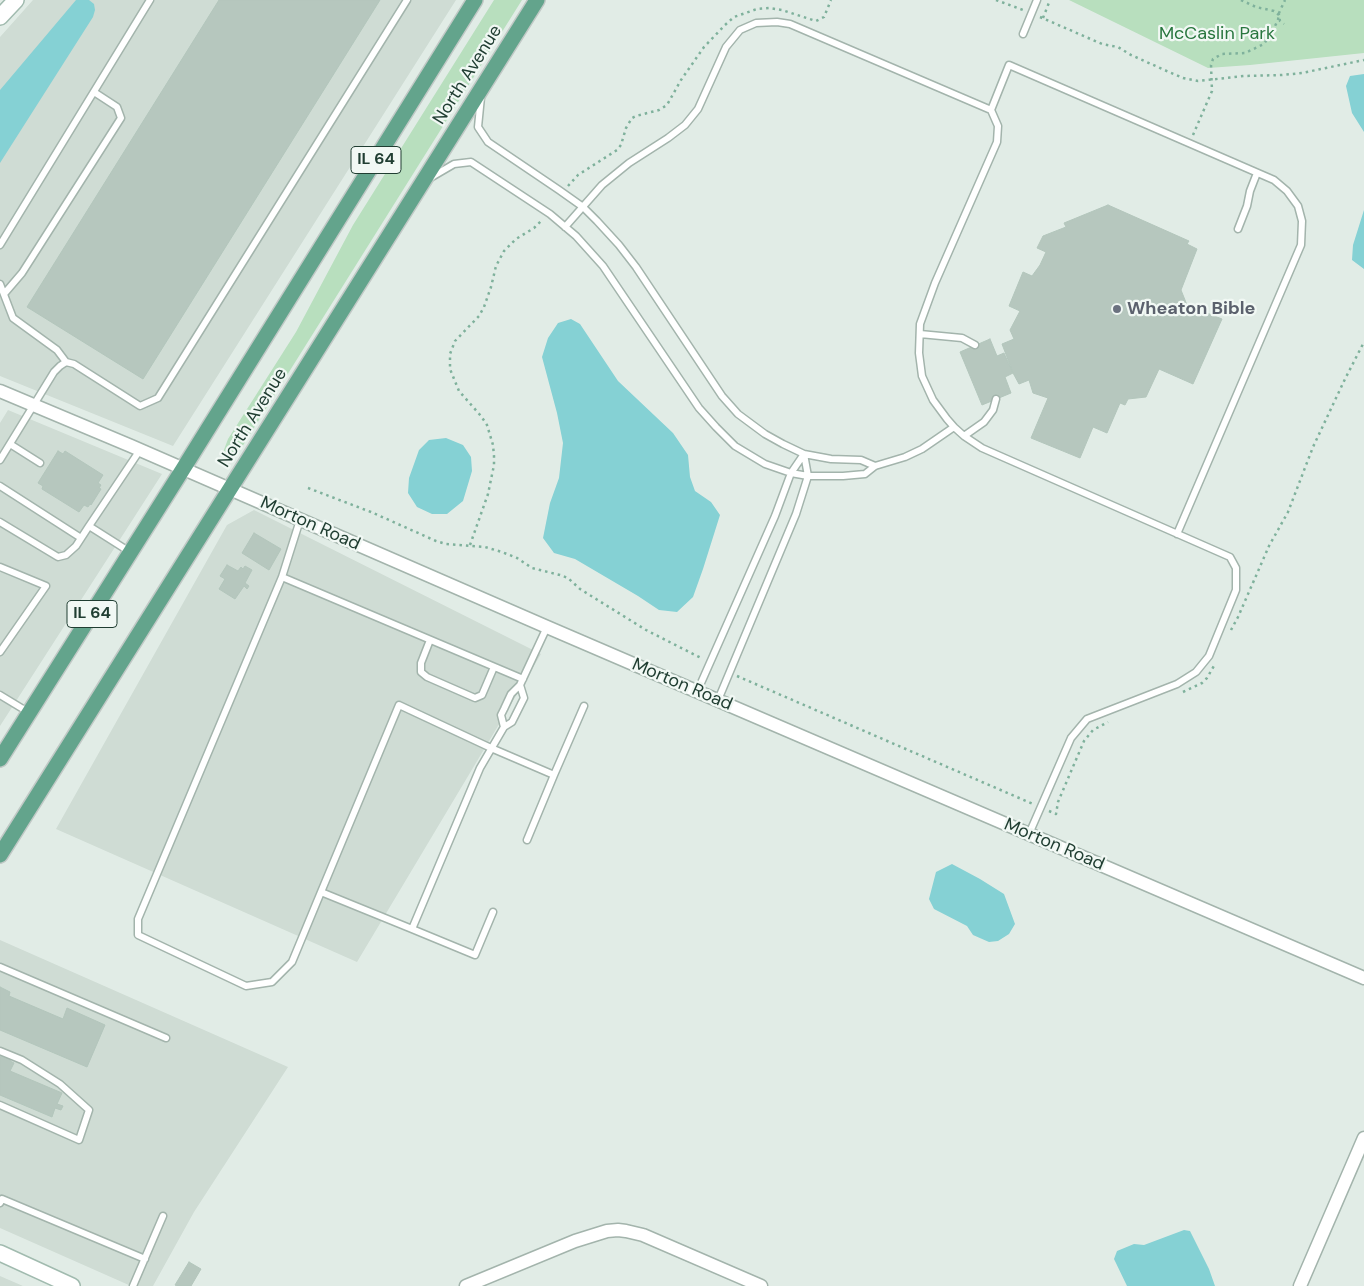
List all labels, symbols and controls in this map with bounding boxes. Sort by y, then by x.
street label: North Avenue [429,21,507,129]
park label: McCaslin Park [1159,23,1275,45]
road number: IL 64 [351,146,401,174]
place label: Wheaton Bible [1127,298,1255,320]
marker: Wheaton Bible [1111,303,1123,315]
street label: North Avenue [214,364,292,472]
street label: Morton Road [257,492,363,556]
road number: IL 64 [67,600,117,628]
street label: Morton Road [629,654,735,716]
street label: Morton Road [1001,814,1107,876]

